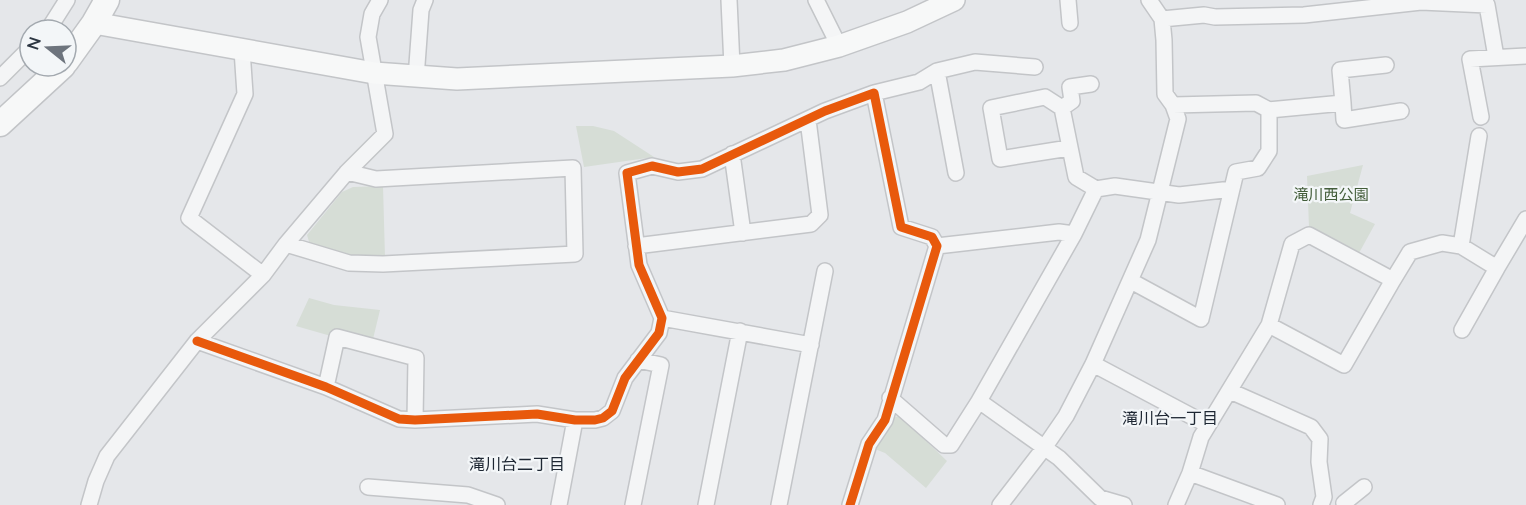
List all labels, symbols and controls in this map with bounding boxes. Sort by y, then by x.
north arrow [18,18,78,78]
text: N [22,34,44,52]
park label: 滝川西公園 [1293,185,1369,203]
district label: 滝川台一丁目 [1122,408,1218,427]
district label: 滝川台二丁目 [469,454,565,473]

